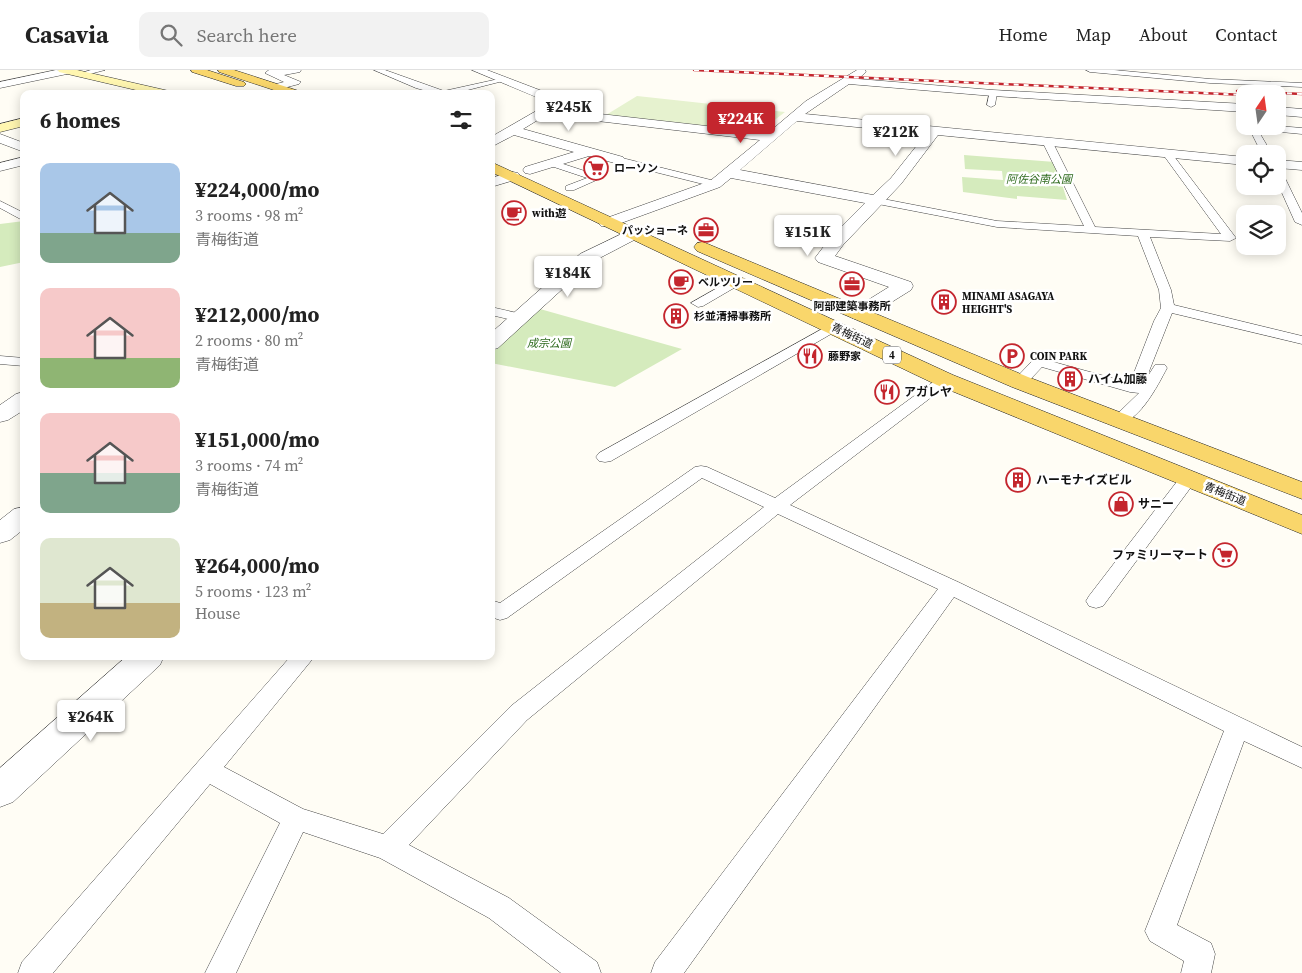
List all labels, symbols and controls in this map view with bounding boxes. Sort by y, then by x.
search box [139,12,489,57]
text: Casavia [25,18,109,51]
icon: search [157,21,185,49]
text: Search here [197,22,297,48]
text: Home [999,22,1048,47]
text: Map [1076,22,1111,47]
text: About [1139,22,1187,47]
text: Contact [1215,22,1277,47]
north arrow [1236,85,1286,135]
map controls [1236,85,1286,255]
pin: ¥245K [534,90,604,132]
text: ¥245K [546,95,592,117]
pin: ¥224K [706,102,776,144]
text: 6 homes [40,106,120,135]
icon: filters [447,106,475,134]
text: ¥224K [718,107,764,129]
pin: ¥212K [861,114,931,157]
text: ¥212K [873,120,919,142]
button: locate [1236,145,1286,195]
supermarket icon: ローソン [583,155,609,181]
place label: ローソン [614,161,658,176]
park label: 阿佐谷南公園 [1006,172,1074,187]
text: ¥224,000/mo [195,175,319,204]
icon: home [80,183,140,243]
cafe icon: with遊 [501,200,527,226]
text: 3 rooms · 98 m² [195,204,303,226]
button: layers [1236,205,1286,255]
place label: with遊 [531,206,567,221]
pin: ¥151K [773,214,843,257]
office icon: パッショーネ [693,217,719,243]
text: ¥151K [785,220,831,242]
place label: パッショーネ [622,223,688,238]
text: 青梅街道 [195,228,259,250]
pin: ¥184K [533,256,603,298]
text: ¥184K [545,261,591,283]
cafe icon: ベルツリー [668,269,694,295]
office icon: 阿部建築事務所 [839,271,865,297]
place label: ベルツリー [698,275,753,290]
building icon: MINAMI ASAGAYA HEIGHT'S [931,289,957,315]
place label: MINAMI ASAGAYA HEIGHT'S [962,289,1055,317]
place label: 阿部建築事務所 [814,299,891,314]
text: ¥212,000/mo [195,300,319,329]
building icon: 杉並清掃事務所 [663,303,689,329]
icon: home [80,308,140,368]
place label: 杉並清掃事務所 [694,309,771,324]
street label: 青梅街道 [829,320,875,352]
text: 2 rooms · 80 m² [195,329,303,351]
park label: 成宗公園 [527,336,573,351]
restaurant icon: 藤野家 [797,343,823,369]
parking icon: COIN PARK [999,343,1025,369]
road number: 4 [883,346,901,364]
place label: 藤野家 [828,349,861,364]
place label: COIN PARK [1030,349,1088,364]
text: 青梅街道 [195,353,259,375]
building icon: ハイム加藤 [1057,366,1083,392]
place label: ハイム加藤 [1088,371,1148,387]
restaurant icon: アガレヤ [874,379,900,405]
place label: アガレヤ [904,384,952,400]
text: ¥151,000/mo [195,425,319,454]
icon: home [80,433,140,493]
text: 3 rooms · 74 m² [195,454,303,476]
building icon: ハーモナイズビル [1005,467,1031,493]
place label: ハーモナイズビル [1036,472,1132,488]
text: 青梅街道 [195,478,259,500]
street label: 青梅街道 [1202,479,1248,509]
shop icon: サニー [1108,491,1134,517]
place label: サニー [1138,496,1174,512]
supermarket icon: ファミリーマート [1212,542,1238,568]
place label: ファミリーマート [1112,547,1208,563]
text: ¥264,000/mo [195,551,319,580]
icon: home [80,558,140,618]
text: 5 rooms · 123 m² [195,580,311,602]
text: House [195,602,240,624]
pin: ¥264K [56,700,126,742]
text: ¥264K [68,705,114,727]

